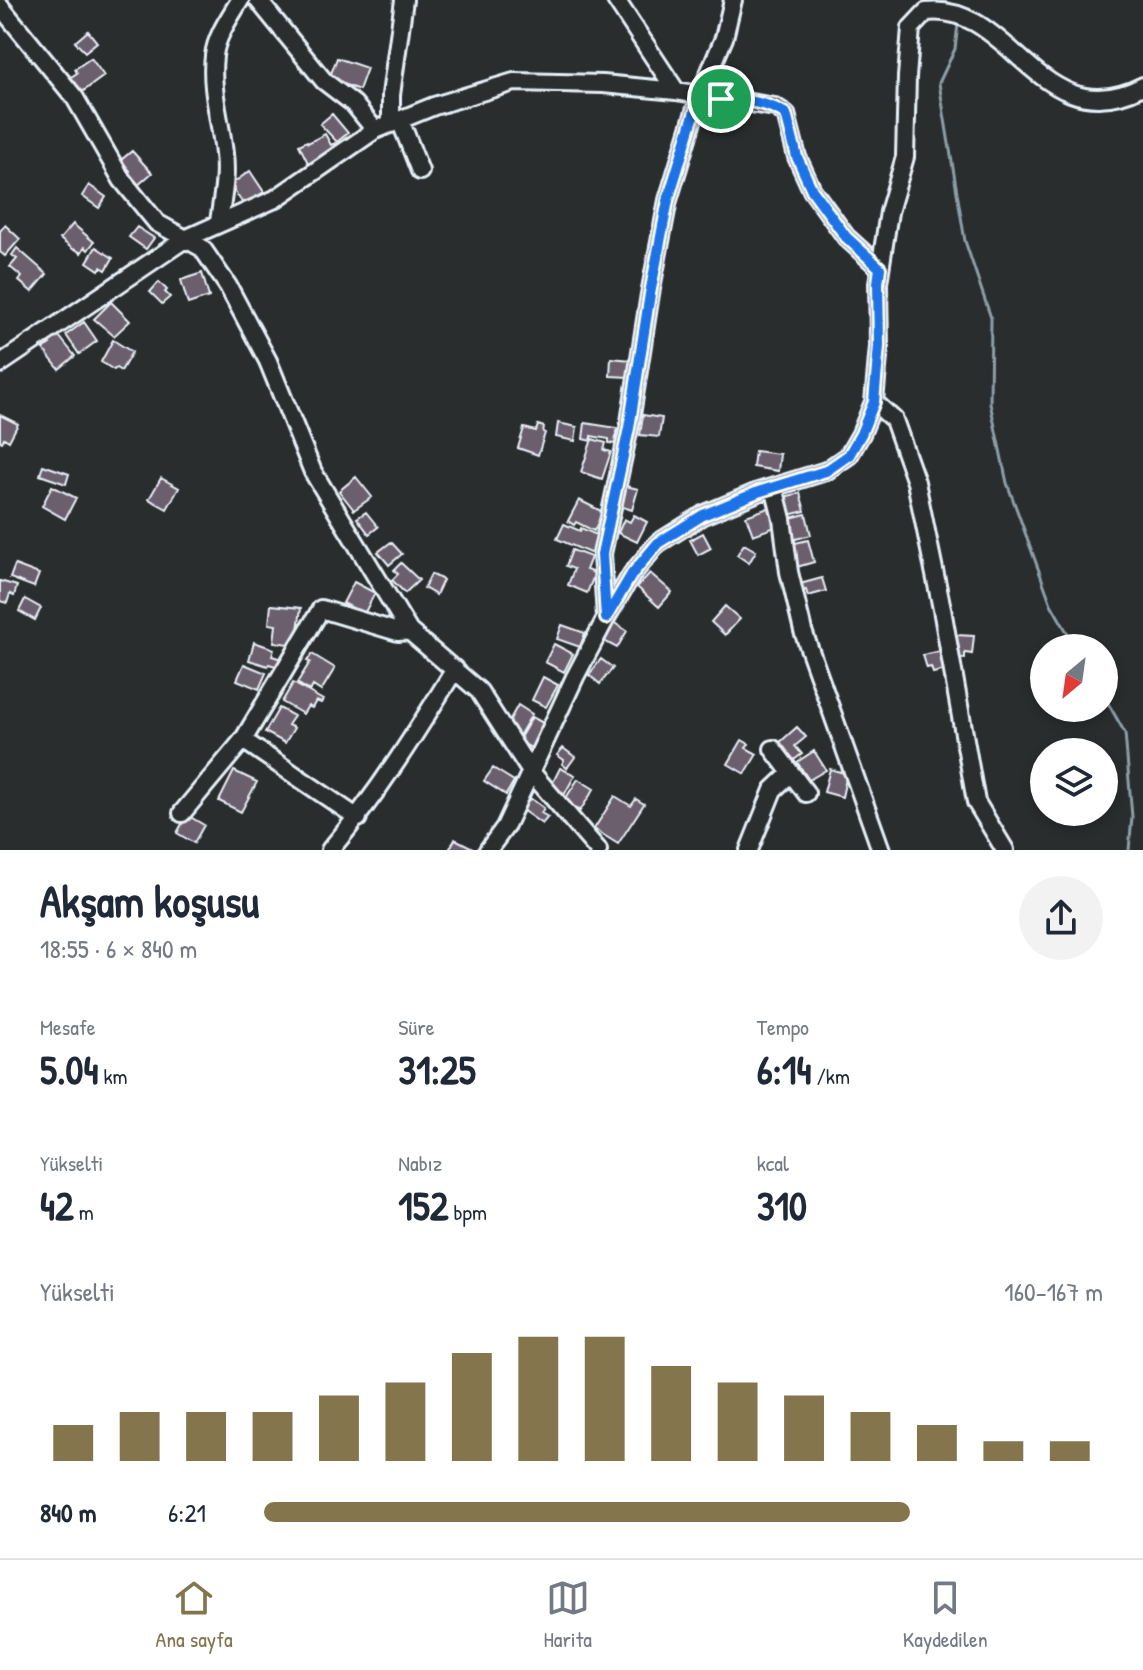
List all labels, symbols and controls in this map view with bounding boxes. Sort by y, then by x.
pin [687,65,755,133]
icon: arrive [699,77,743,121]
north arrow [1030,634,1118,722]
map controls [1030,634,1118,826]
button: layers [1030,738,1118,826]
text: Akşam koşusu [40,871,259,931]
button: share [1019,876,1103,960]
text: 18:55 · 6 × 840 m [40,931,197,966]
text: Mesafe [40,1012,96,1042]
text: Süre [398,1012,434,1042]
text: Tempo [757,1012,809,1042]
text: 5.04 [40,1042,98,1096]
text: 31:25 [398,1042,476,1096]
text: 6:14 [757,1042,811,1096]
text: km [98,1061,128,1091]
text: /km [811,1061,850,1091]
text: Yükselti [40,1148,103,1178]
text: Nabız [398,1148,442,1178]
text: kcal [757,1148,789,1178]
text: 42 [40,1178,74,1232]
text: 152 [398,1178,449,1232]
text: 310 [757,1178,807,1232]
text: m [74,1197,94,1227]
text: bpm [449,1197,487,1227]
text: Yükselti [40,1274,115,1309]
text: 160–167 m [1004,1274,1103,1309]
text: 840 m [40,1495,96,1530]
text: 6:21 [168,1495,206,1530]
tab: Ana sayfa [155,1576,233,1654]
tab: Harita [543,1576,592,1654]
tab: Kaydedilen [903,1576,988,1654]

